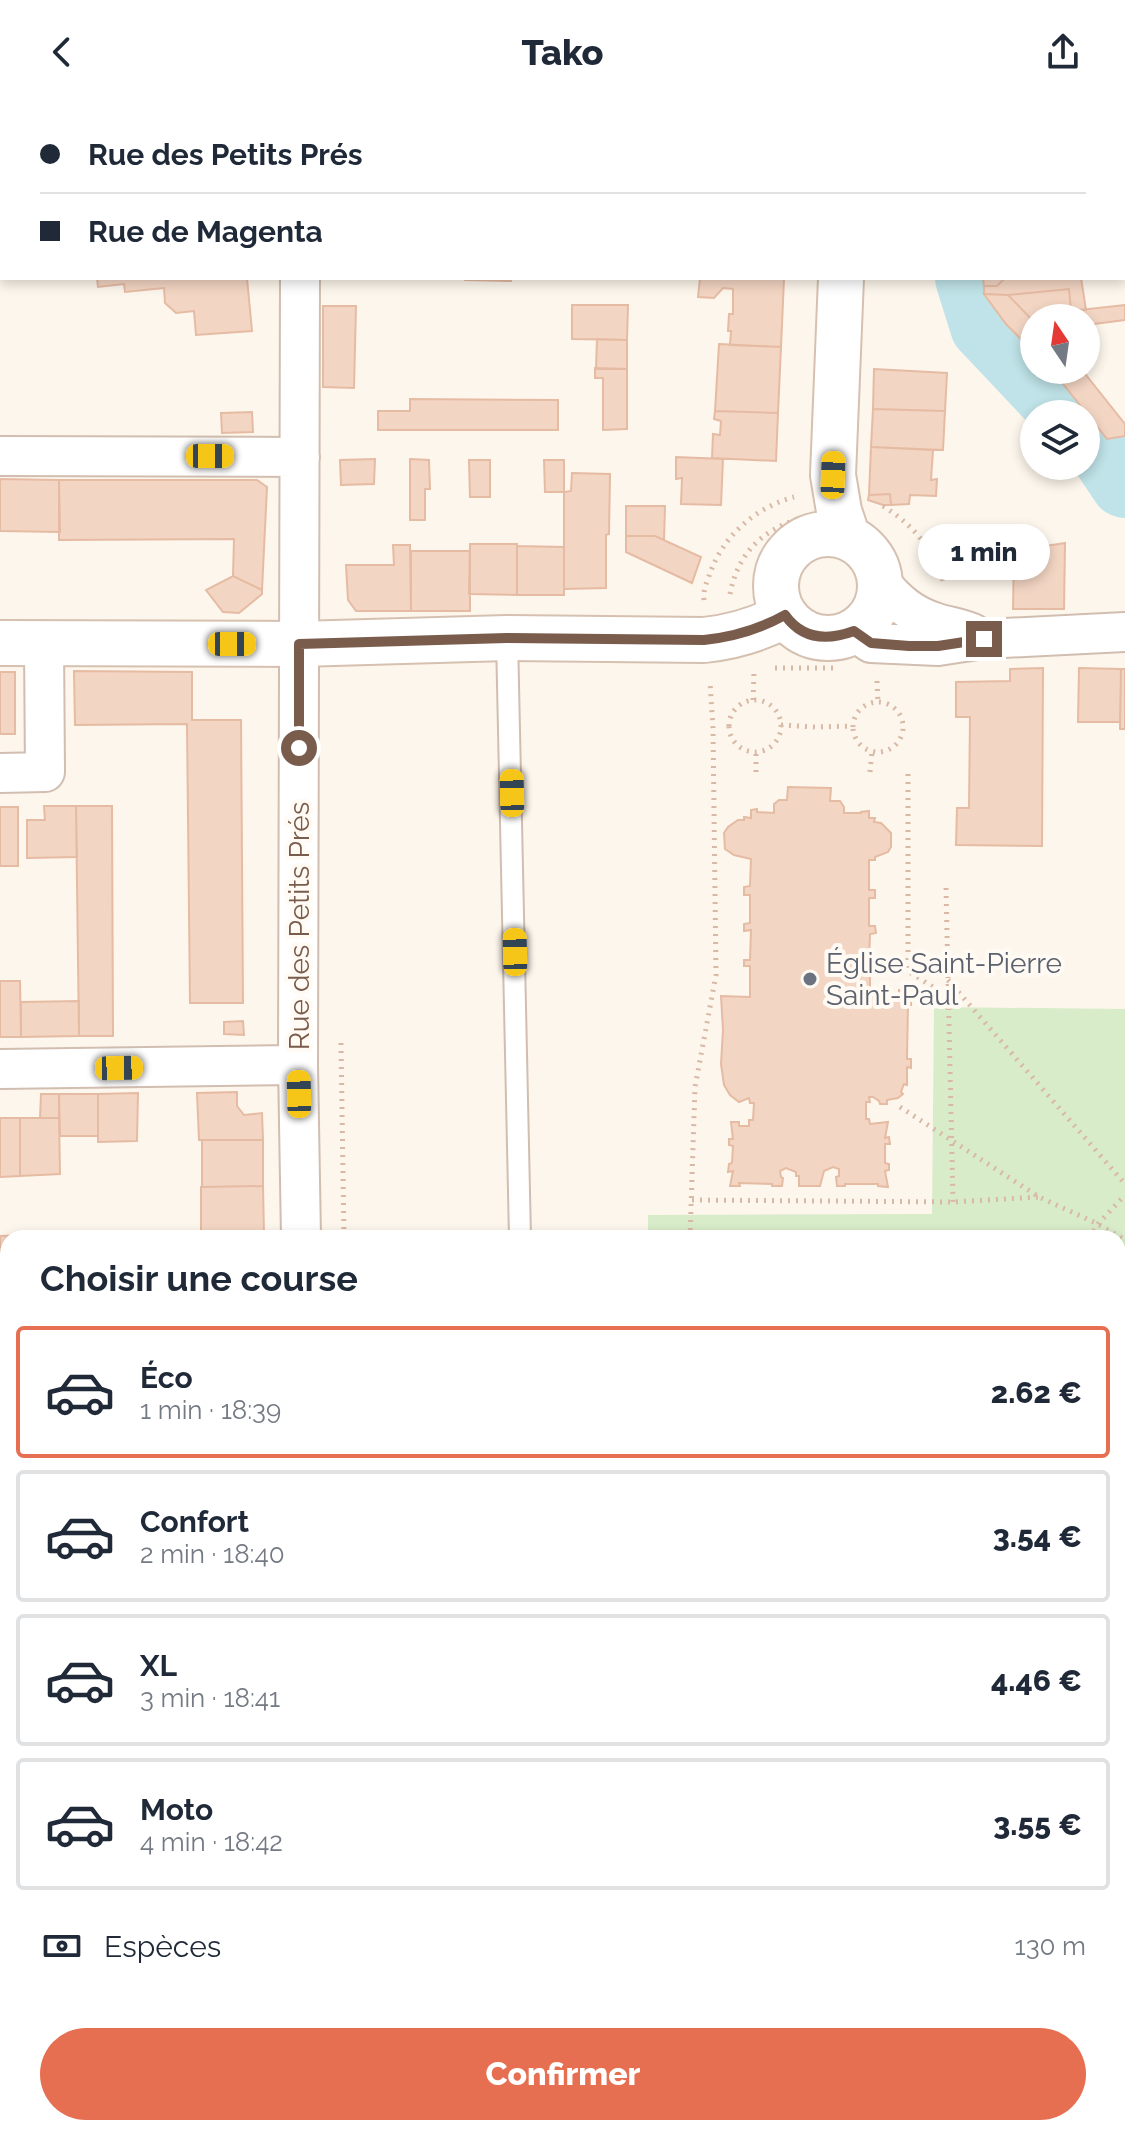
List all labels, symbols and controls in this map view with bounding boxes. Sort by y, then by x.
icon: back [40,30,84,74]
icon: share [1041,30,1085,74]
text: Tako [521,31,604,73]
text: Rue des Petits Prés [88,137,363,172]
text: Rue de Magenta [88,214,323,249]
north arrow [1020,304,1100,384]
map controls [1020,304,1100,480]
button: layers [1020,400,1100,480]
car [186,444,234,468]
car [820,451,846,499]
callout: 1 min [918,523,1050,579]
text: 1 min [951,537,1017,567]
route end [966,621,1002,657]
car [208,632,256,656]
route start [281,730,317,766]
car [500,769,524,817]
street label: Rue des Petits Prés [283,802,316,1050]
car [503,928,527,976]
place label: Église Saint-Pierre Saint-Paul [826,947,1062,1012]
marker: Église Saint-Pierre Saint-Paul [801,970,819,988]
car [95,1056,143,1080]
car [287,1070,311,1118]
text: Choisir une course [40,1257,358,1299]
icon: car [44,1356,116,1428]
text: Éco [140,1360,193,1395]
text: 2.62 € [991,1375,1082,1410]
text: 1 min · 18:39 [140,1395,281,1425]
icon: car [44,1500,116,1572]
text: Confort [140,1504,249,1539]
text: 3.54 € [993,1519,1082,1554]
text: 2 min · 18:40 [140,1539,285,1569]
icon: car [44,1644,116,1716]
text: XL [140,1648,177,1683]
text: 4.46 € [991,1663,1082,1698]
text: 3 min · 18:41 [140,1683,280,1713]
icon: car [44,1788,116,1860]
text: Moto [140,1792,213,1827]
text: 3.55 € [993,1807,1082,1842]
text: 4 min · 18:42 [140,1827,283,1857]
icon: cash [40,1924,84,1968]
text: Espèces [104,1929,221,1964]
text: 130 m [1015,1931,1086,1961]
button: Confirmer [40,2028,1086,2120]

